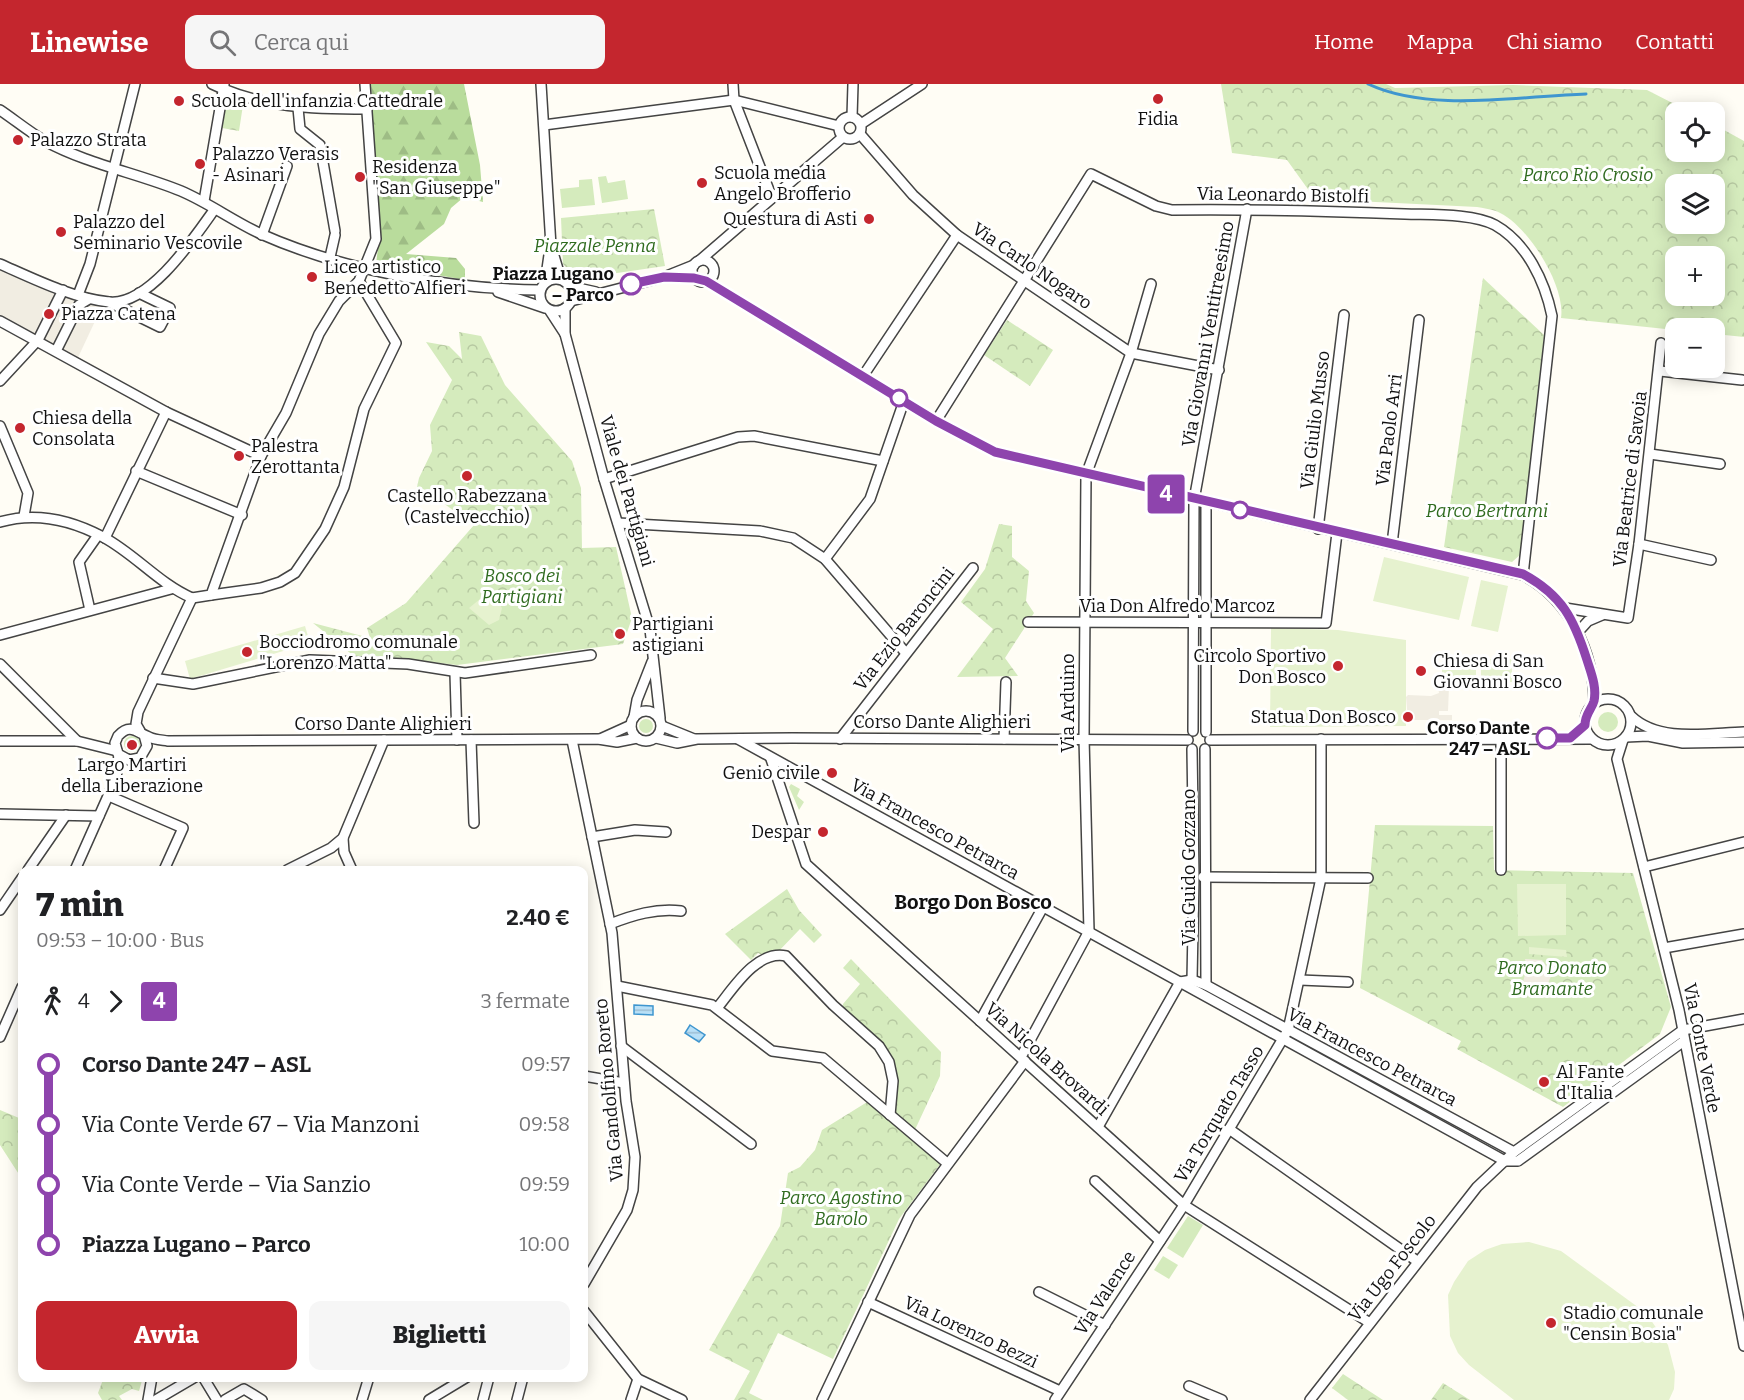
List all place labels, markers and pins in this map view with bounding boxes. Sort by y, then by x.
place label: Scuola dell'infanzia Cattedrale [191,90,443,112]
marker: Fidia [1151,92,1165,106]
marker: Scuola dell'infanzia Cattedrale [172,94,186,108]
place label: Fidia [1138,108,1179,130]
place label: Palazzo Strata [30,129,147,151]
marker: Palazzo Strata [11,133,25,147]
place label: Palazzo Verasis - Asinari [212,143,339,186]
place label: Residenza "San Giuseppe" [372,156,501,199]
marker: Palazzo Verasis - Asinari [193,157,207,171]
place label: Scuola media Angelo Brofferio [714,162,851,205]
marker: Residenza "San Giuseppe" [353,170,367,184]
marker: Scuola media Angelo Brofferio [695,176,709,190]
place label: Questura di Asti [723,208,857,230]
place label: Palazzo del Seminario Vescovile [73,211,243,254]
marker: Questura di Asti [862,212,876,226]
marker: Palazzo del Seminario Vescovile [54,225,68,239]
place label: Liceo artistico Benedetto Alfieri [324,256,466,299]
place label: Piazza Lugano – Parco [493,263,614,306]
marker: Liceo artistico Benedetto Alfieri [305,270,319,284]
marker: Piazza Lugano – Parco [620,273,642,295]
place label: Piazza Catena [61,303,176,325]
marker: Piazza Catena [42,307,56,321]
unlabelled marker [890,389,908,407]
place label: Chiesa della Consolata [32,407,132,450]
marker: Chiesa della Consolata [13,421,27,435]
place label: Palestra Zerottanta [251,435,340,478]
marker: Palestra Zerottanta [232,449,246,463]
marker: Castello Rabezzana (Castelvecchio) [460,469,474,483]
place label: Castello Rabezzana (Castelvecchio) [387,485,547,528]
unlabelled marker [1231,501,1249,519]
place label: Partigiani astigiani [632,613,714,656]
marker: Partigiani astigiani [613,627,627,641]
place label: Bocciodromo comunale "Lorenzo Matta" [259,631,458,674]
marker: Bocciodromo comunale "Lorenzo Matta" [240,645,254,659]
place label: Circolo Sportivo Don Bosco [1193,645,1326,688]
place label: Chiesa di San Giovanni Bosco [1433,650,1562,693]
marker: Circolo Sportivo Don Bosco [1331,659,1345,673]
marker: Chiesa di San Giovanni Bosco [1414,664,1428,678]
place label: Statua Don Bosco [1250,706,1396,728]
marker: Statua Don Bosco [1401,710,1415,724]
place label: Corso Dante 247 – ASL [1427,717,1530,760]
marker: Corso Dante 247 – ASL [1536,727,1558,749]
marker: Largo Martiri della Liberazione [125,738,139,752]
place label: Largo Martiri della Liberazione [61,754,203,797]
place label: Genio civile [722,762,820,784]
marker: Genio civile [825,766,839,780]
place label: Despar [751,821,811,843]
marker: Despar [816,825,830,839]
place label: Al Fante d'Italia [1556,1061,1624,1104]
marker: Al Fante d'Italia [1537,1075,1551,1089]
place label: Stadio comunale "Censin Bosia" [1563,1302,1704,1345]
marker: Stadio comunale "Censin Bosia" [1544,1316,1558,1330]

